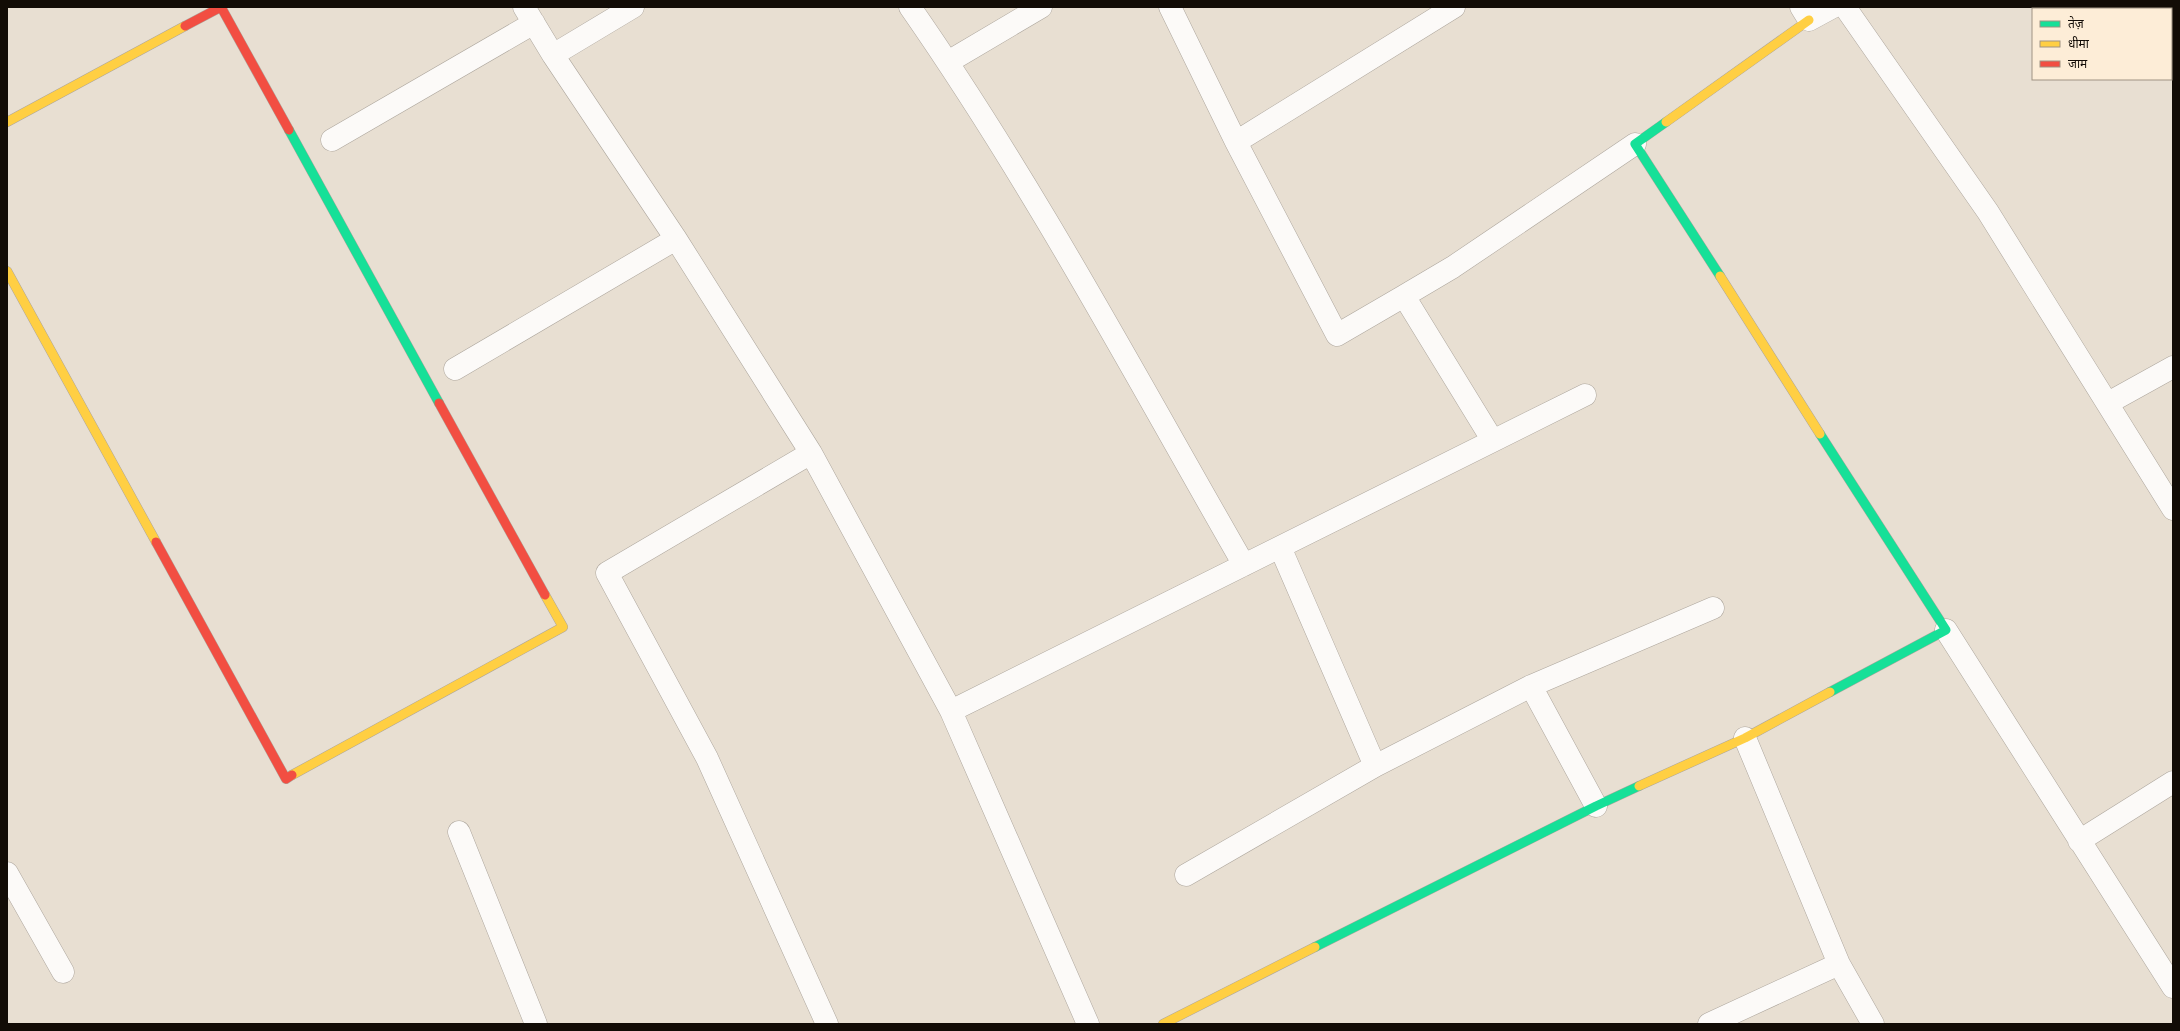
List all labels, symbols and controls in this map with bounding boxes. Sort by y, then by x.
legend [2032,8,2172,80]
text: तेज़ [2068,16,2085,32]
text: धीमा [2068,36,2090,52]
text: जाम [2068,57,2088,72]

